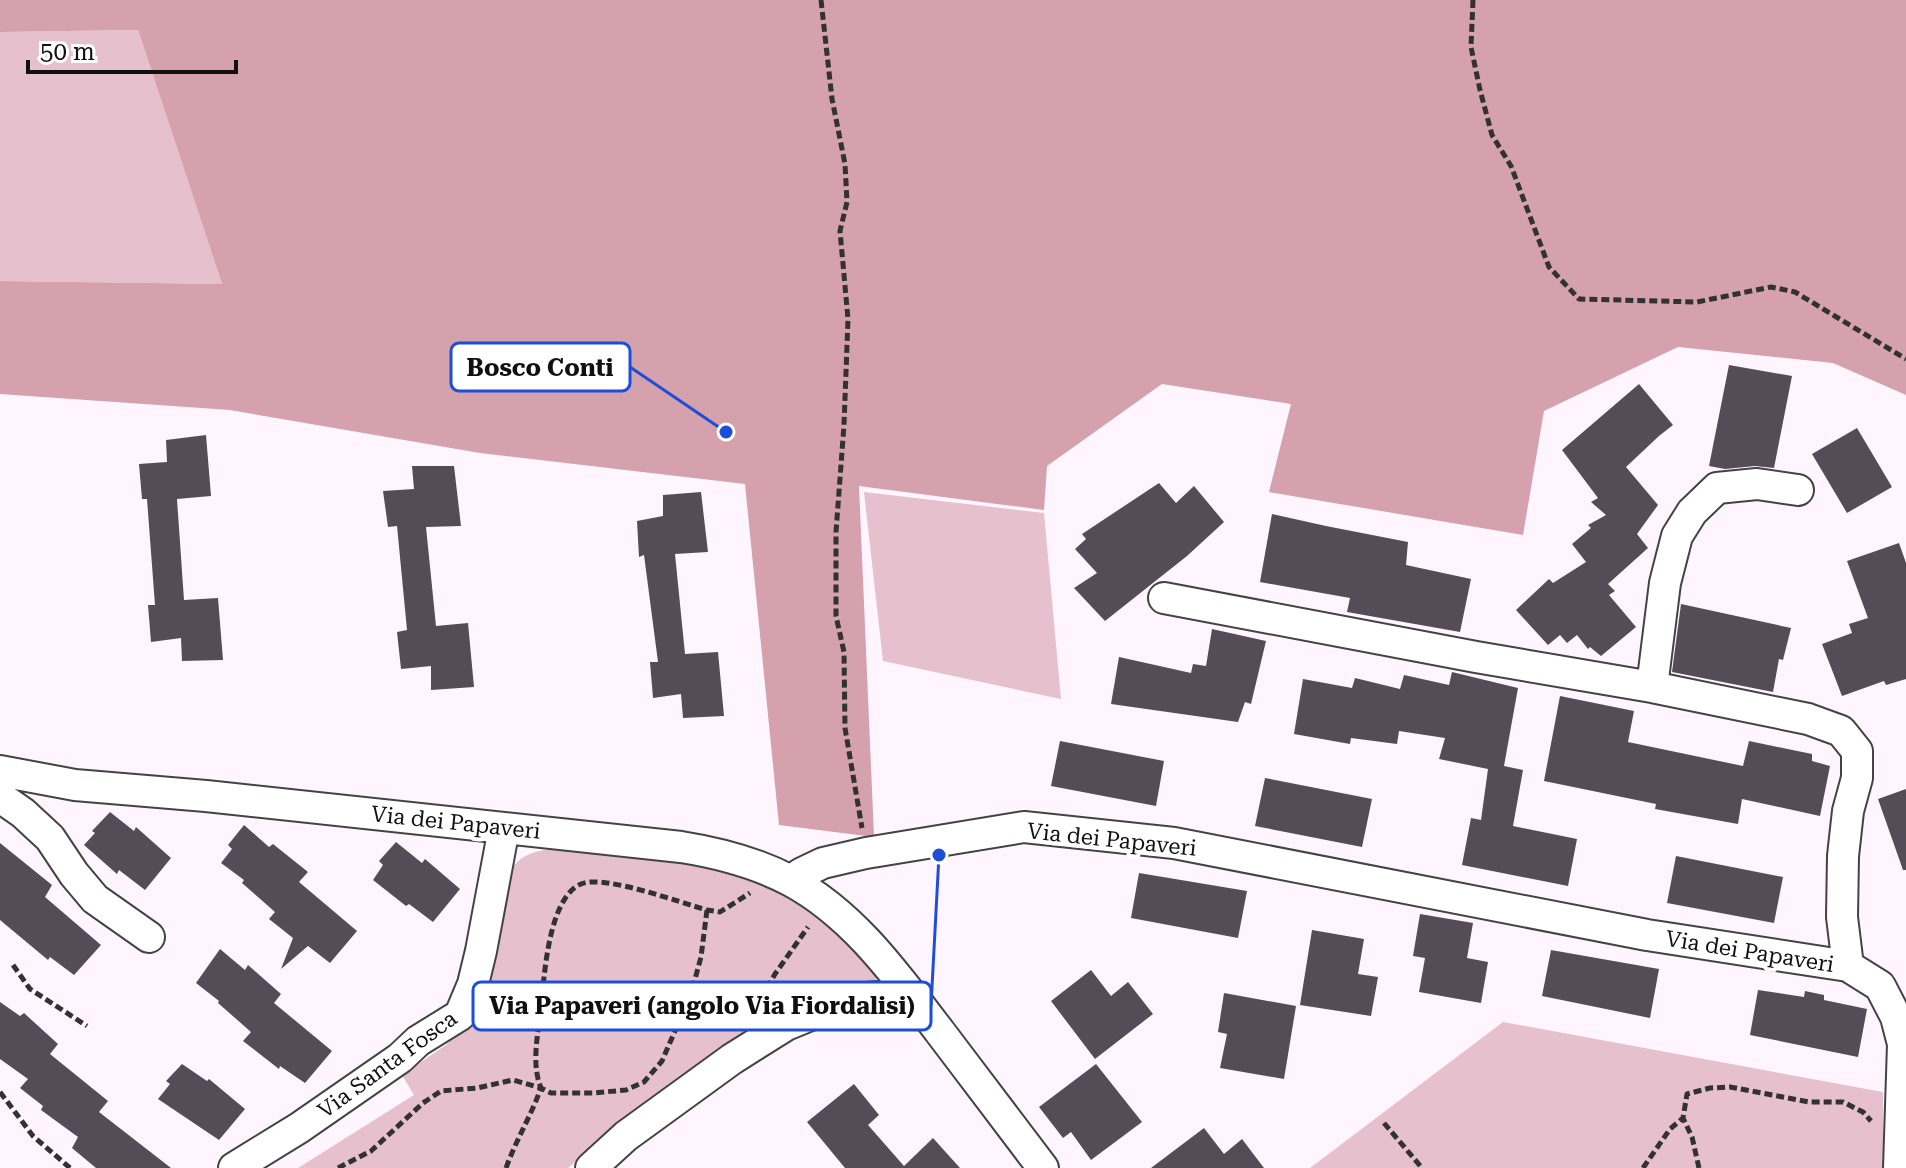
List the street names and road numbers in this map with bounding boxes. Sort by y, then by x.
street label: Via dei Papaveri [370,801,542,844]
street label: Via dei Papaveri [1026,818,1198,861]
street label: Via dei Papaveri [1664,926,1836,977]
street label: Via Santa Fosca [313,1006,462,1123]

